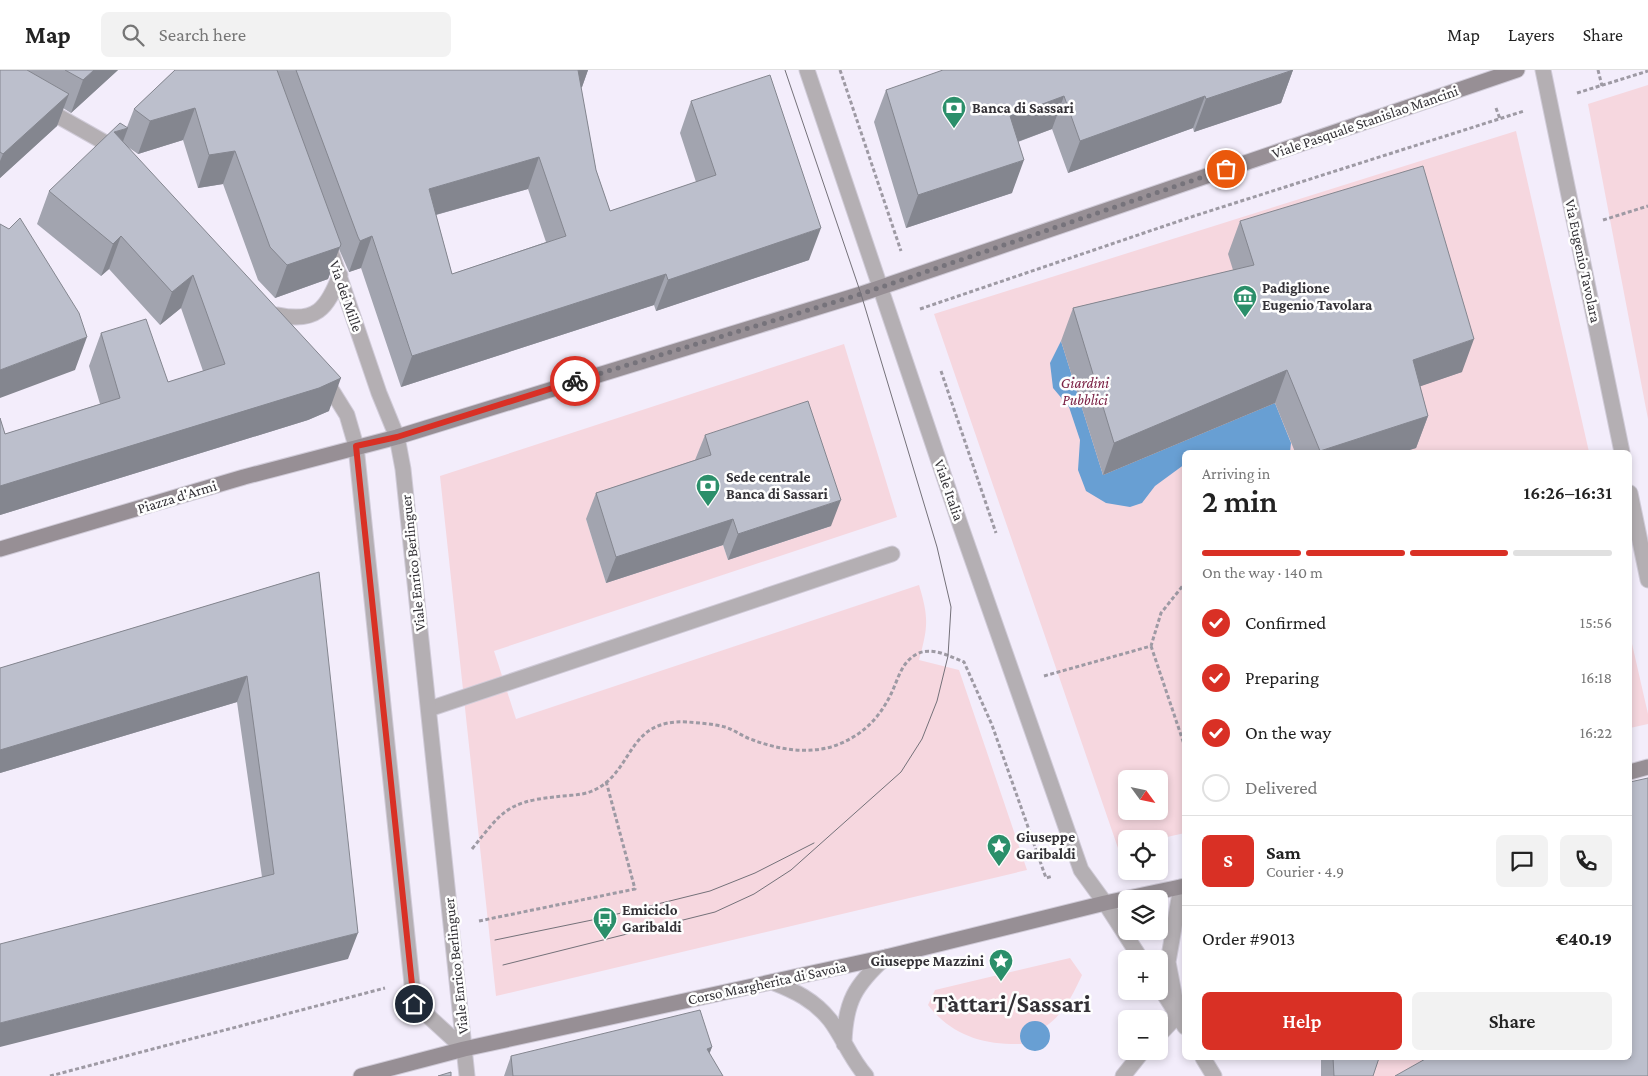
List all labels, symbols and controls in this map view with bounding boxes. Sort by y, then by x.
search box [101,12,451,57]
text: Map [25,21,71,48]
icon: search [119,21,147,49]
text: Search here [159,24,246,45]
text: Map [1447,25,1480,45]
text: Layers [1508,25,1555,45]
text: Share [1583,25,1623,45]
street label: Viale Pasquale Stanislao Mancini [1270,83,1461,162]
bank icon: Banca di Sassari [941,95,967,129]
place label: Banca di Sassari [972,100,1074,116]
pin [1205,148,1247,190]
icon: bag [1212,155,1240,183]
street label: Via Eugenio Tavolara [1561,198,1604,324]
street label: Via dei Mille [326,258,366,334]
place label: Padiglione Eugenio Tavolara [1262,280,1373,313]
museum icon: Padiglione Eugenio Tavolara [1232,284,1258,318]
courier [550,356,600,406]
icon: bike [561,367,589,395]
park label: Giardini Pubblici [1061,375,1110,408]
street label: Viale Italia [931,457,967,523]
text: Arriving in [1202,465,1270,482]
place label: Sede centrale Banca di Sassari [726,469,828,502]
bank icon: Sede centrale Banca di Sassari [695,473,721,507]
street label: Piazza d'Armi [135,477,219,517]
text: 16:26–16:31 [1524,482,1612,503]
text: 2 min [1202,483,1277,519]
street label: Viale Enrico Berlinguer [398,493,429,632]
text: On the way · 140 m [1202,564,1323,581]
icon: check [1202,609,1230,637]
text: Confirmed [1245,612,1326,633]
text: 15:56 [1580,614,1612,631]
icon: check [1202,664,1230,692]
text: Preparing [1245,667,1319,688]
text: 16:18 [1581,669,1612,686]
icon: check [1202,719,1230,747]
text: On the way [1245,722,1331,743]
text: 16:22 [1580,724,1612,741]
north arrow [1118,770,1168,820]
map controls [1118,770,1168,1060]
text: Delivered [1245,777,1318,798]
place label: Giuseppe Garibaldi [1016,829,1076,862]
button: locate [1118,830,1168,880]
place icon: Giuseppe Garibaldi [986,833,1012,867]
button: chat [1496,835,1548,887]
button: phone [1560,835,1612,887]
text: Sam [1266,842,1301,863]
text: S [1223,850,1233,871]
text: Courier · 4.9 [1266,863,1344,880]
button: layers [1118,890,1168,940]
street label: Viale Enrico Berlinguer [441,896,472,1035]
place label: Emiciclo Garibaldi [622,902,682,935]
bus stop icon: Emiciclo Garibaldi [592,906,618,940]
text: Order #9013 [1202,928,1295,949]
text: €40.19 [1556,928,1612,949]
place icon: Giuseppe Mazzini [988,948,1014,982]
button: + [1118,950,1168,1000]
place label: Giuseppe Mazzini [871,953,985,969]
street label: Corso Margherita di Savoia [686,958,848,1009]
pin [393,983,435,1025]
icon: home [400,990,428,1018]
district label: Tàttari/Sassari [933,990,1091,1017]
button: Help [1202,992,1402,1050]
button: Share [1412,992,1612,1050]
button: − [1118,1010,1168,1060]

